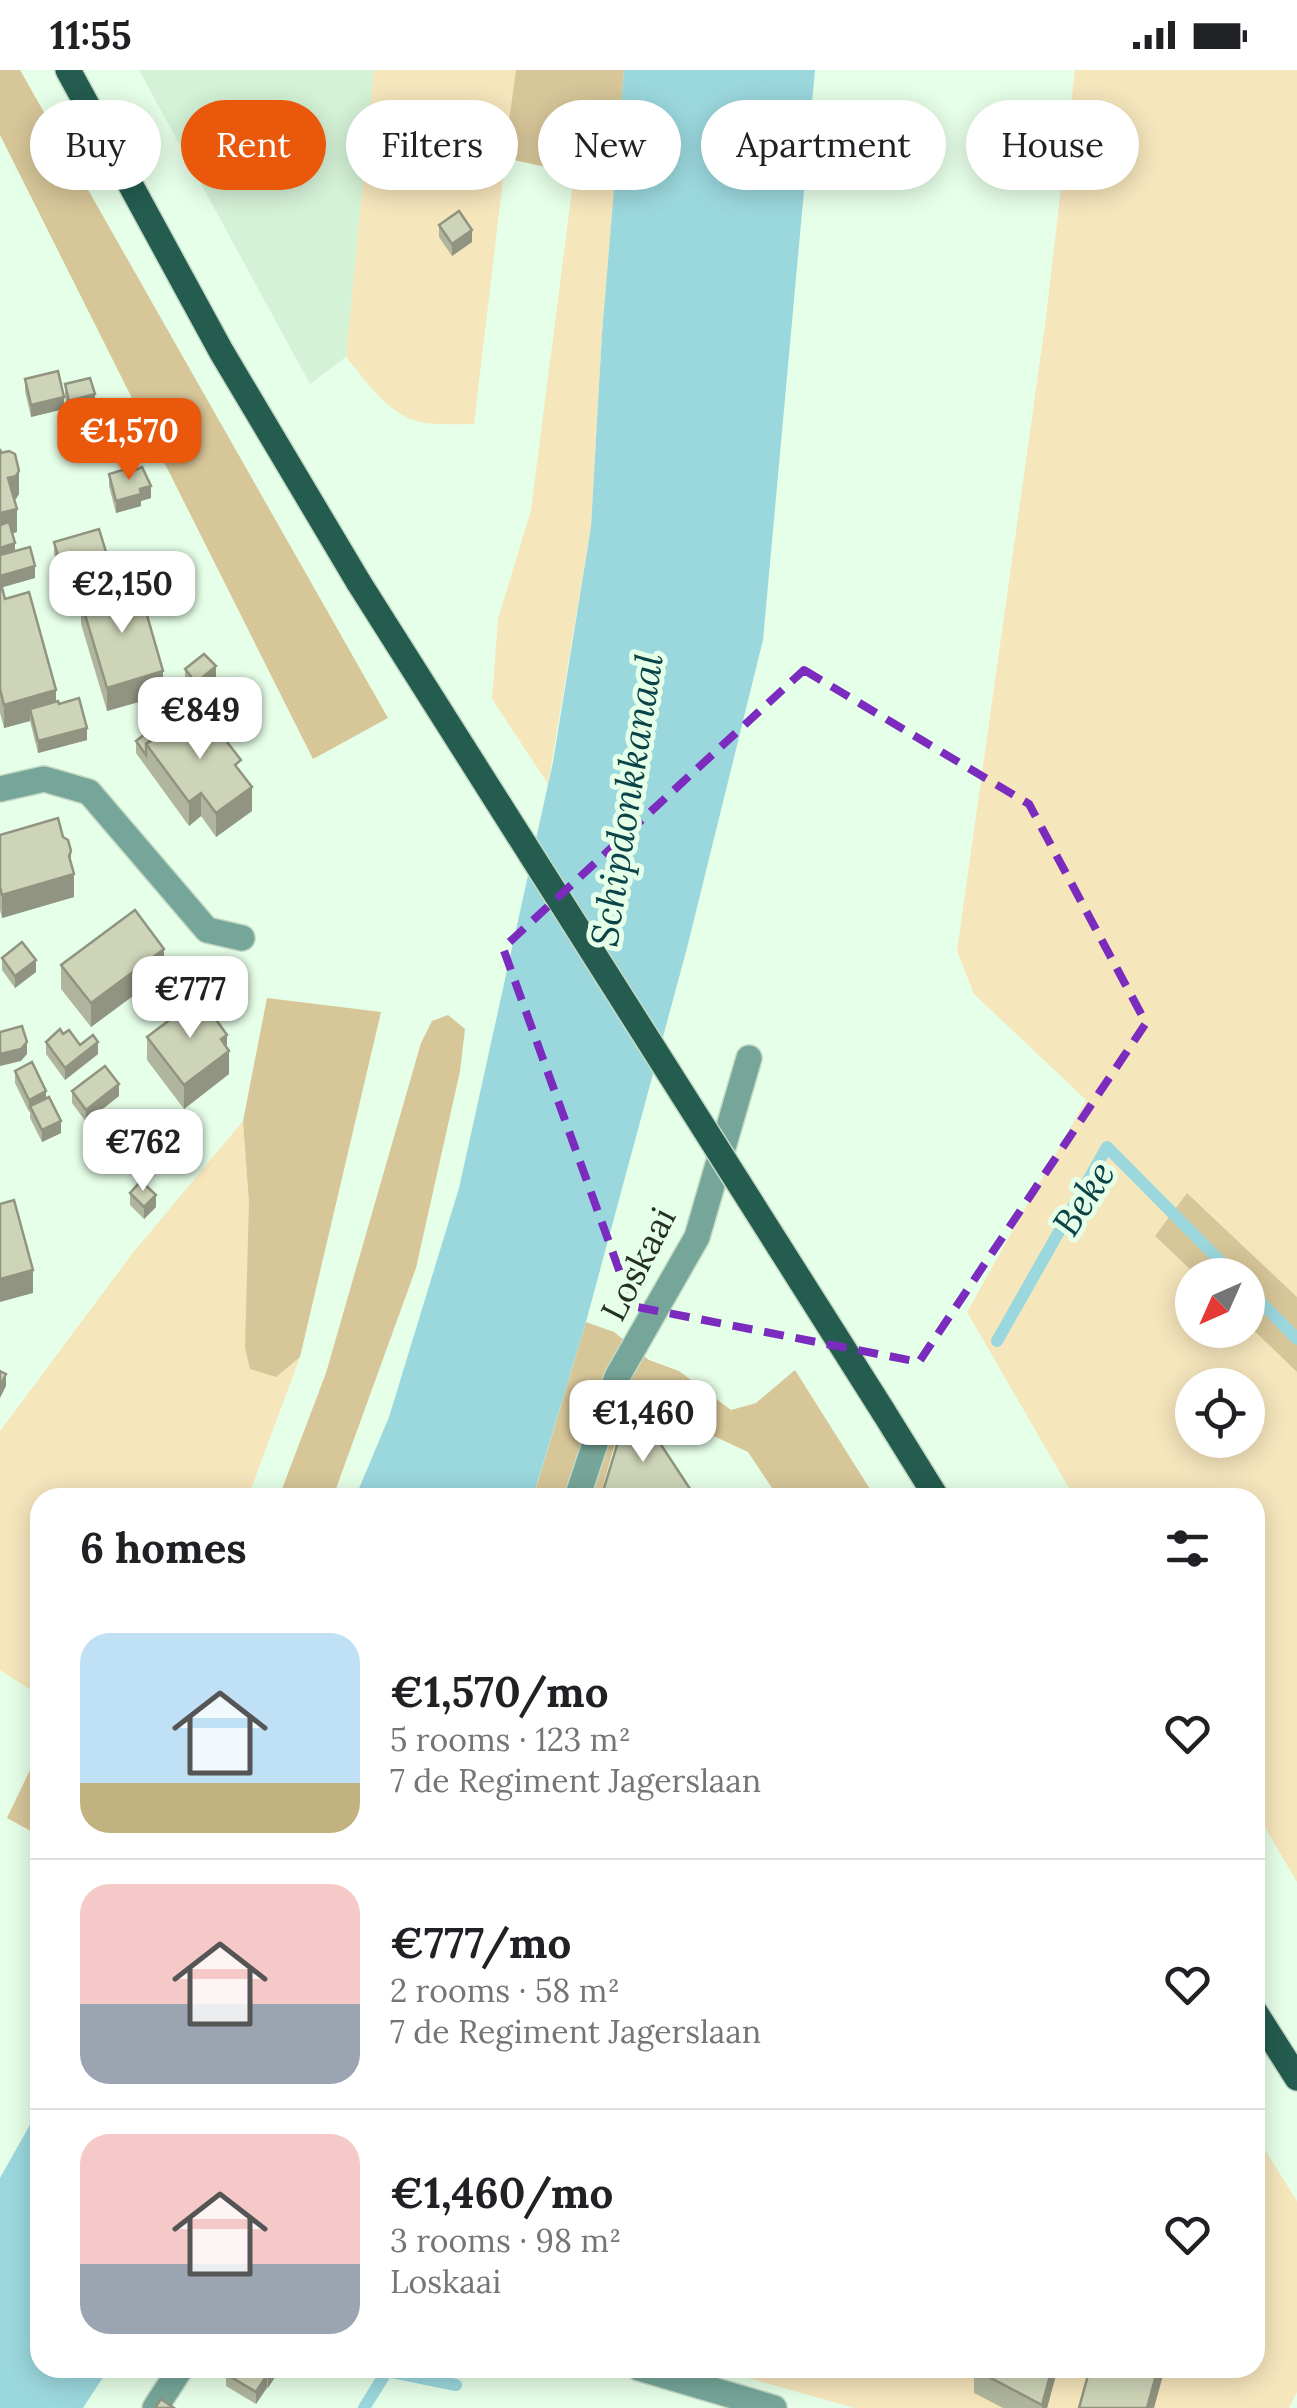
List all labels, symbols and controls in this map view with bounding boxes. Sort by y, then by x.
text: 11:55 [50,11,131,59]
chip: Buy [30,100,161,190]
chip: Rent [181,100,326,190]
chip: Filters [346,100,518,190]
chip: New [538,100,681,190]
chip: Apartment [701,100,946,190]
chip: House [966,100,1139,190]
pin: €1,570 [48,398,210,483]
text: €1,570 [79,410,179,451]
pin: €2,150 [41,551,203,636]
text: €2,150 [71,563,173,604]
water label: Schipdonkkanaal [579,650,673,950]
pin: €849 [141,677,259,762]
text: €849 [160,689,240,730]
pin: €777 [131,956,249,1041]
text: €777 [154,968,226,1009]
pin: €762 [84,1109,202,1194]
text: €762 [105,1121,181,1162]
water label: Beke [1041,1152,1125,1244]
street label: Loskaai [590,1200,686,1328]
north arrow [1175,1258,1265,1348]
map controls [1175,1258,1265,1458]
button: locate [1175,1368,1265,1458]
pin: €1,460 [562,1380,724,1465]
text: €1,460 [591,1392,695,1433]
text: 6 homes [80,1521,247,1575]
icon: filters [1160,1521,1215,1576]
text: €1,570/mo [390,1665,608,1719]
icon: home [160,1673,280,1793]
icon: heart [1160,1706,1215,1761]
text: 5 rooms · 123 m² [390,1719,631,1760]
text: 7 de Regiment Jagerslaan [390,1760,761,1801]
text: €777/mo [390,1916,571,1970]
icon: home [160,1924,280,2044]
icon: heart [1160,1957,1215,2012]
text: 2 rooms · 58 m² [390,1970,620,2011]
text: 7 de Regiment Jagerslaan [390,2011,761,2052]
text: €1,460/mo [390,2166,613,2220]
icon: home [160,2174,280,2294]
icon: heart [1160,2207,1215,2262]
text: 3 rooms · 98 m² [390,2220,621,2261]
text: Loskaai [390,2261,501,2302]

